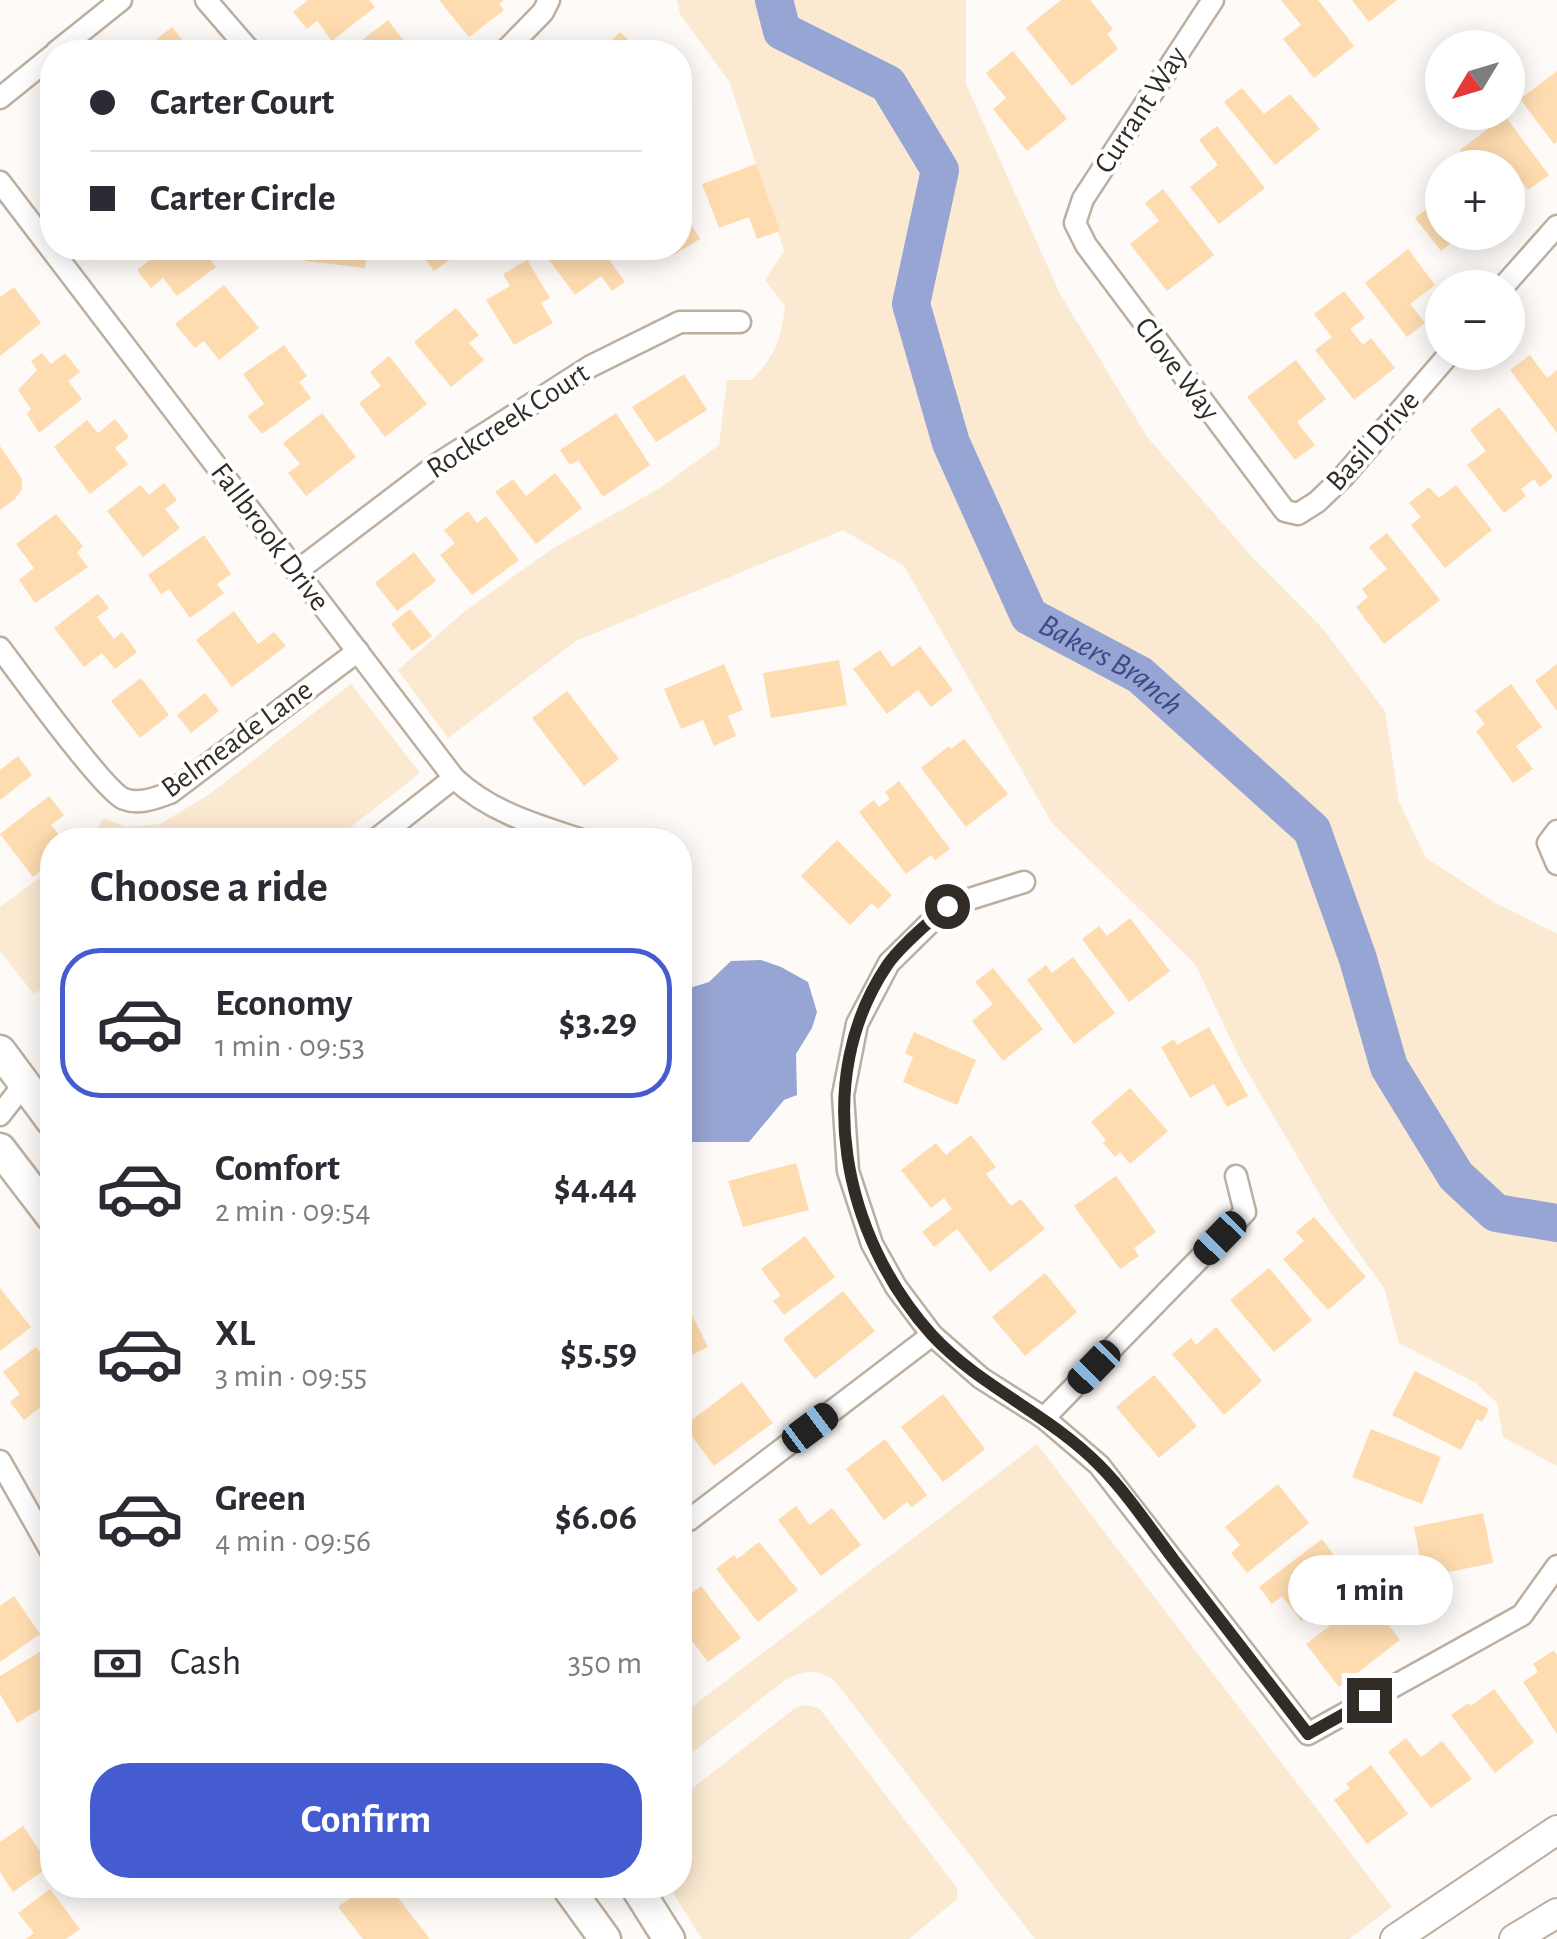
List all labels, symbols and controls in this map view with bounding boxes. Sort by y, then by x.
north arrow [1425,30,1525,130]
map controls [1425,30,1525,370]
street label: Currant Way [1089,41,1193,179]
text: Carter Court [150,84,334,122]
button: + [1425,150,1525,250]
text: Carter Circle [150,180,336,218]
button: − [1425,270,1525,370]
street label: Clove Way [1129,312,1225,426]
street label: Rockcreek Court [422,357,595,484]
street label: Basil Drive [1321,385,1425,497]
street label: Fallbrook Drive [205,458,335,616]
water label: Bakers Branch [1034,608,1189,721]
street label: Belmeade Lane [156,674,318,804]
text: Choose a ride [90,865,328,910]
route start [925,884,970,929]
icon: car [95,978,185,1068]
text: Economy [215,985,353,1023]
text: $3.29 [559,1004,637,1042]
text: 1 min · 09:53 [215,1030,365,1062]
icon: car [95,1143,185,1233]
text: Comfort [215,1150,340,1188]
text: $4.44 [554,1169,637,1207]
text: 2 min · 09:54 [215,1195,371,1227]
car [1188,1206,1252,1270]
icon: car [95,1308,185,1398]
text: XL [215,1315,255,1353]
text: $5.59 [560,1334,637,1372]
car [1062,1335,1126,1399]
text: 3 min · 09:55 [215,1360,367,1392]
car [777,1398,843,1458]
icon: car [95,1473,185,1563]
text: Green [215,1480,306,1518]
text: $6.06 [555,1499,637,1537]
text: 4 min · 09:56 [215,1525,371,1557]
callout: 1 min [1286,1555,1452,1625]
text: 1 min [1337,1574,1404,1606]
icon: cash [90,1636,145,1691]
text: Cash [170,1644,241,1682]
text: 350 m [568,1647,642,1679]
route end [1347,1678,1392,1723]
button: Confirm [90,1763,642,1878]

